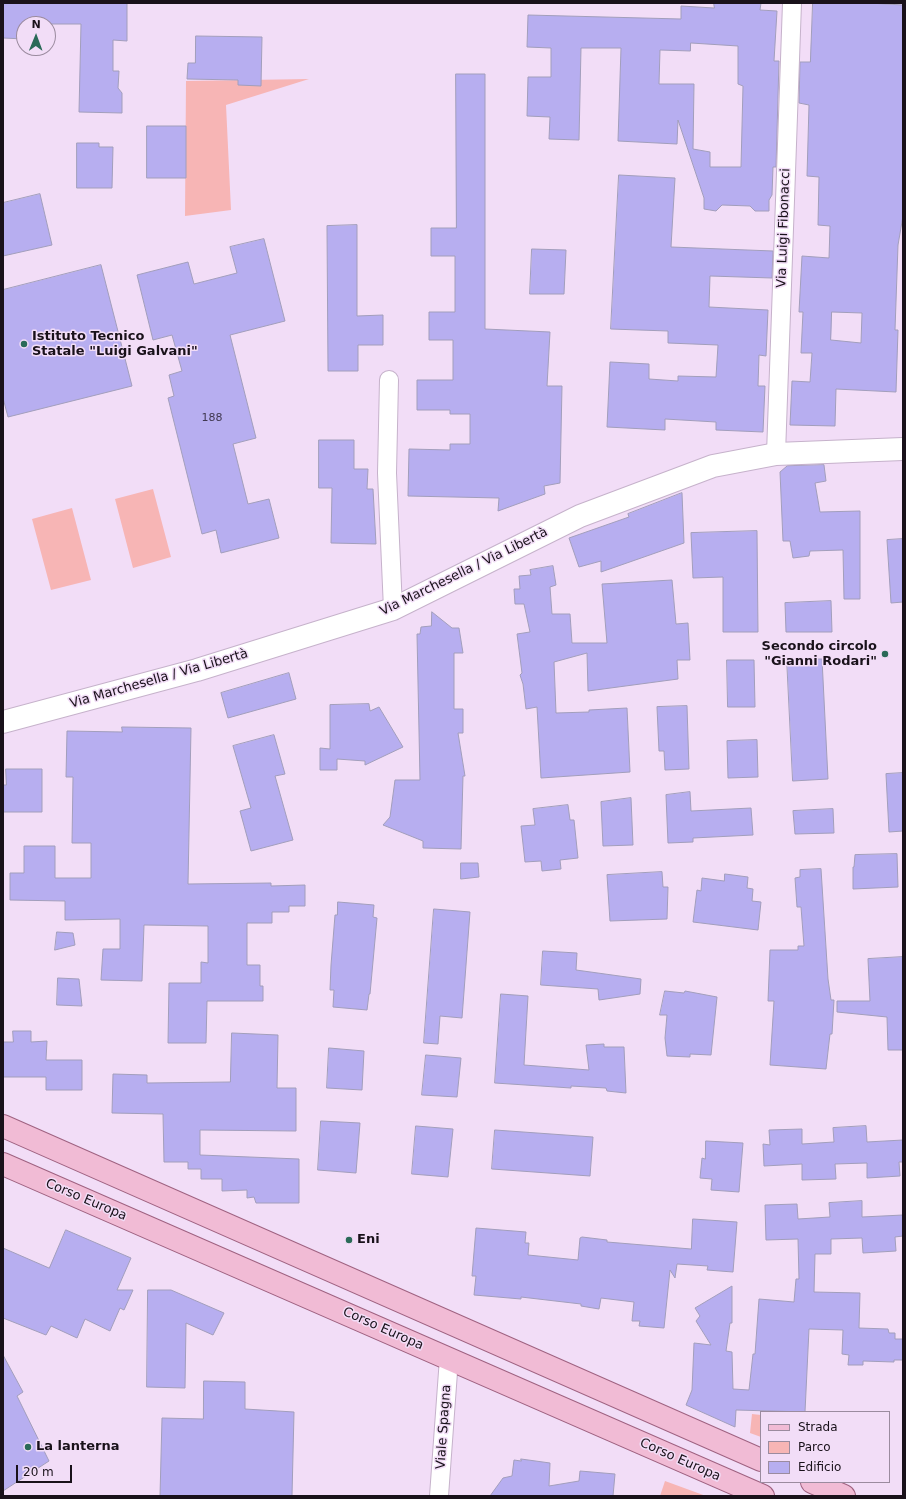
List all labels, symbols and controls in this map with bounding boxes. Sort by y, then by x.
north arrow [16,16,56,56]
text: N [31,18,41,31]
street label: Via Luigi Fibonacci [774,168,794,288]
place label: Istituto Tecnico Statale "Luigi Galvani" [32,329,198,360]
marker: Istituto Tecnico Statale "Luigi Galvani" [19,339,29,349]
house number: 188 [202,411,222,425]
street label: Via Marchesella / Via Libertà [378,525,550,619]
place label: Secondo circolo "Gianni Rodari" [762,639,877,670]
street label: Via Marchesella / Via Libertà [68,646,250,712]
marker: Secondo circolo "Gianni Rodari" [880,649,890,659]
street label: Corso Europa [43,1176,129,1224]
place label: Eni [357,1232,380,1248]
marker: Eni [344,1235,354,1245]
street label: Corso Europa [340,1304,426,1354]
street label: Viale Spagna [433,1384,455,1470]
legend [760,1411,890,1483]
text: Strada [798,1420,838,1434]
street label: Corso Europa [637,1435,723,1485]
place label: La lanterna [36,1439,120,1455]
text: Parco [798,1440,831,1454]
marker: La lanterna [23,1442,33,1452]
scale bar [18,1457,74,1483]
text: Edificio [798,1460,841,1474]
text: 20 m [23,1465,54,1479]

